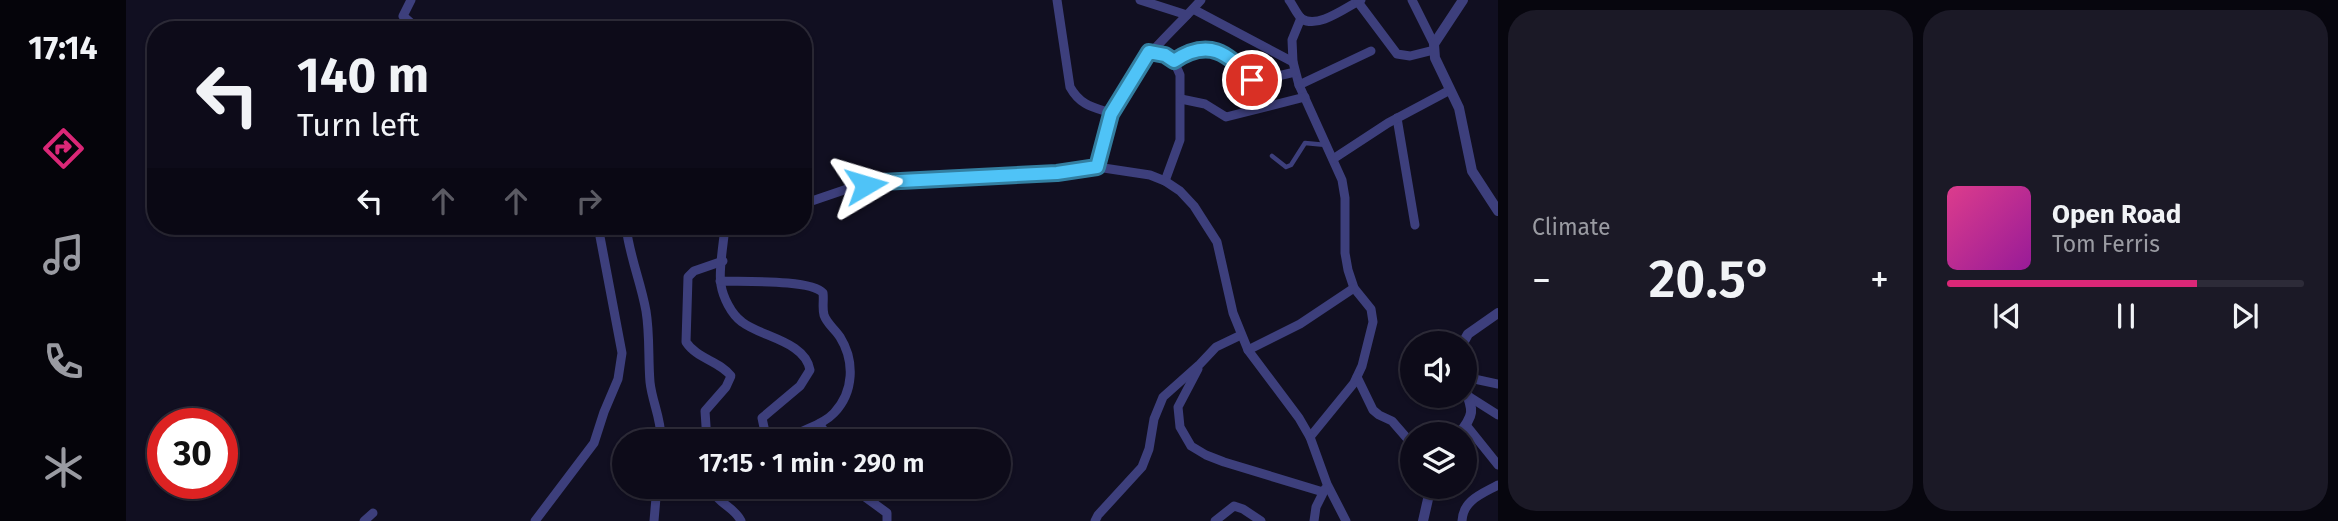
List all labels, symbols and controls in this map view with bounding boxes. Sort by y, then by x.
text: 17:14 [28,29,98,67]
text: 140 m [297,46,429,105]
icon: left [182,49,273,140]
pin [1222,50,1282,110]
icon: arrive [1233,61,1271,99]
text: Turn left [297,106,419,144]
icon: directions [39,124,88,173]
position arrow [829,148,903,222]
icon: left [351,182,389,220]
icon: ahead [424,182,462,220]
icon: ahead [497,182,535,220]
icon: right [570,182,608,220]
text: Open Road [2052,199,2181,230]
text: Climate [1532,213,1611,241]
icon: music [39,230,88,279]
text: Tom Ferris [2052,230,2160,258]
text: 20.5° [1649,248,1772,311]
text: − [1532,257,1551,303]
text: + [1870,257,1889,303]
icon: previous [1988,297,2026,335]
icon: pause [2107,297,2145,335]
icon: next [2226,297,2264,335]
map controls [1400,331,1477,499]
button: sound [1400,331,1477,408]
icon: phone [39,337,88,386]
speed limit sign: 30 [147,408,238,499]
button: layers [1400,422,1477,499]
icon: climate [39,443,88,492]
text: 17:15 · 1 min · 290 m [698,448,925,479]

